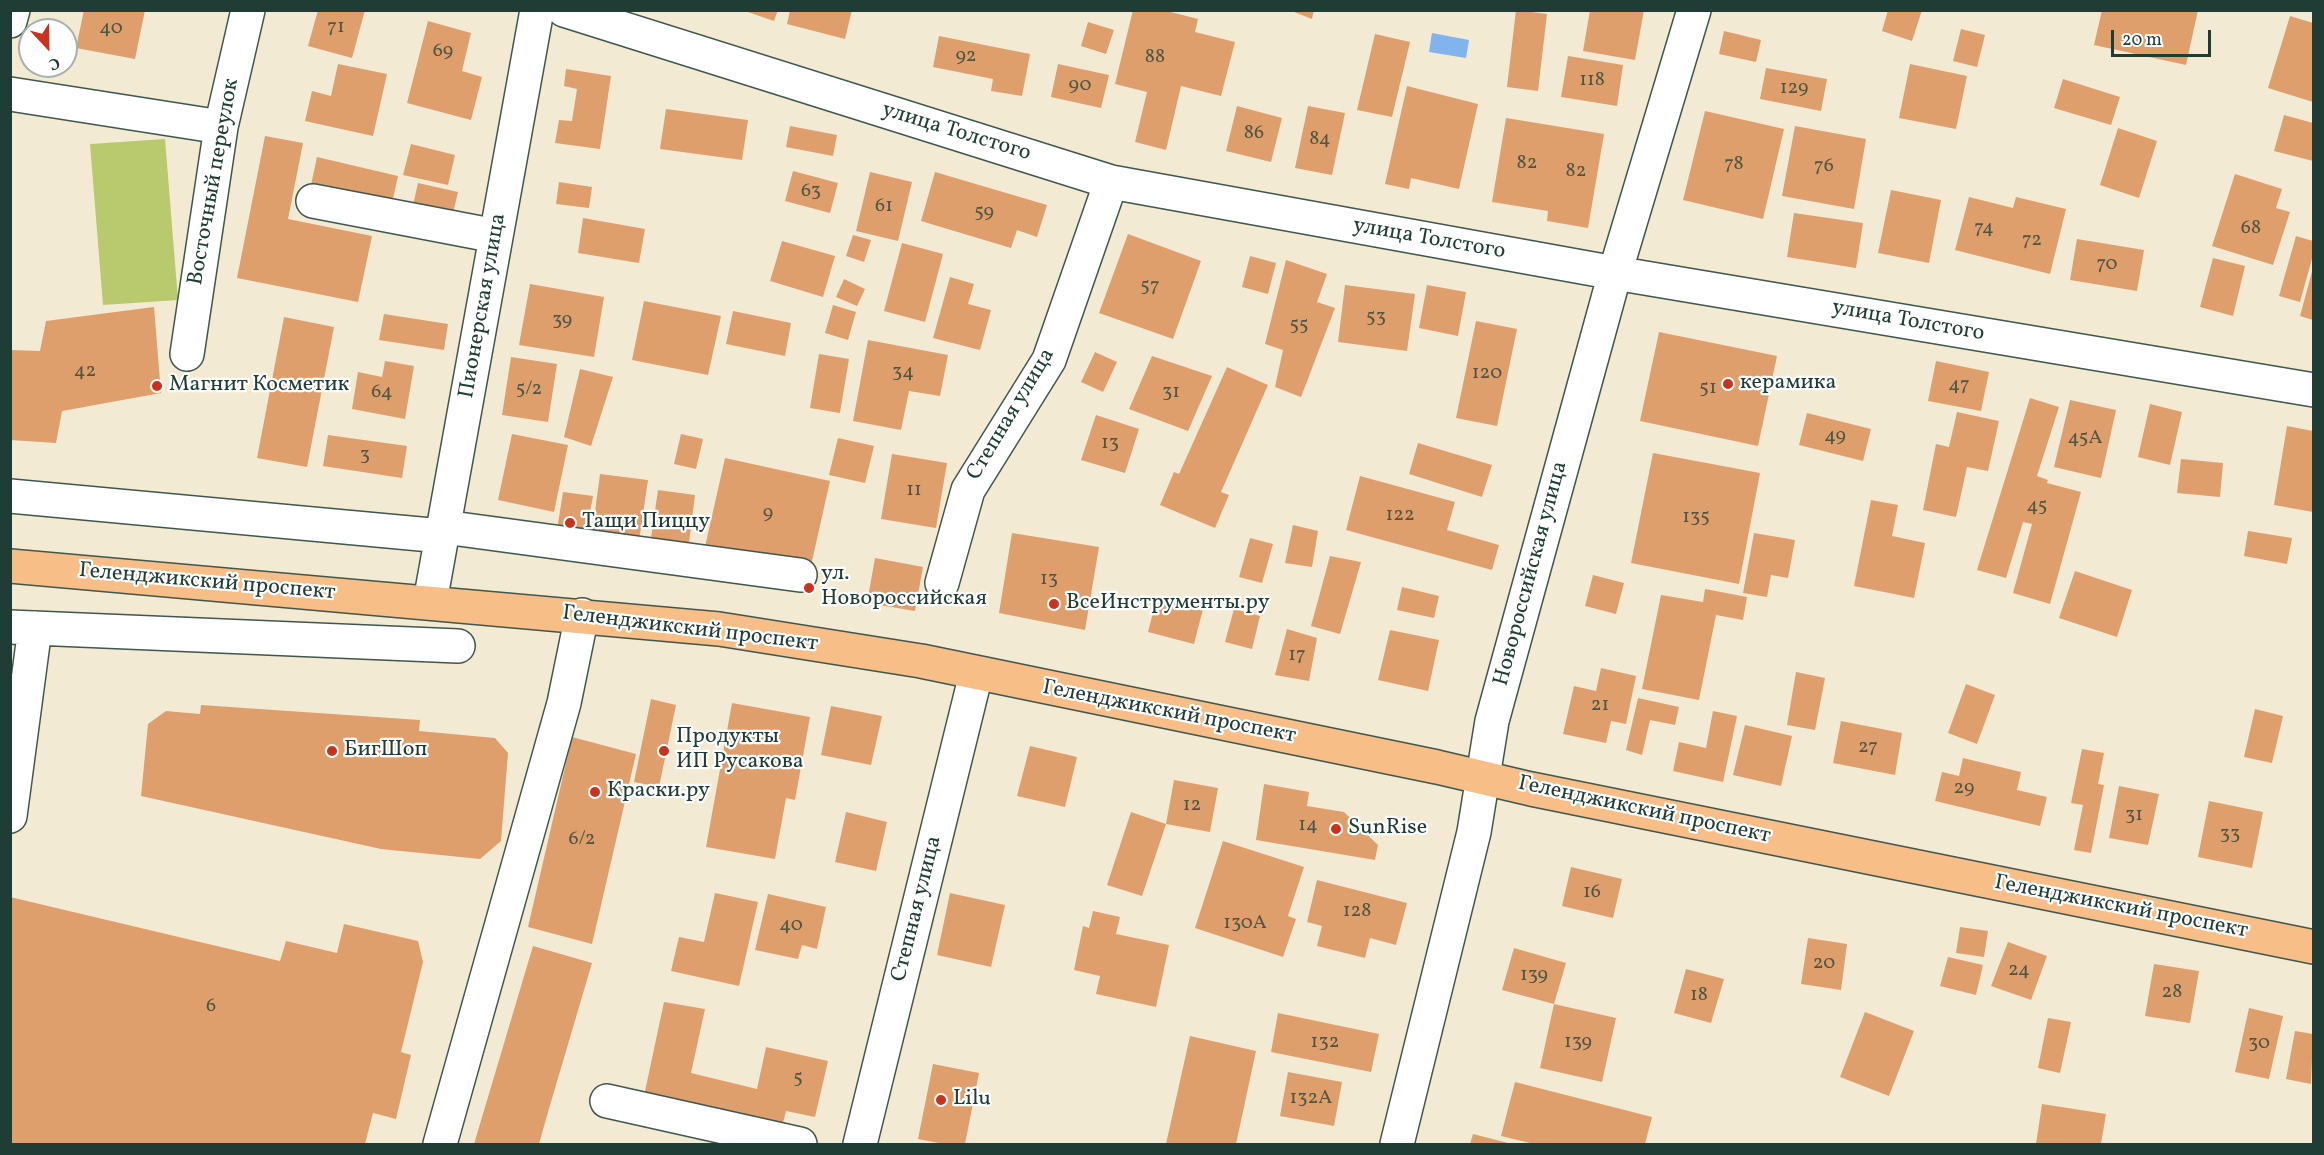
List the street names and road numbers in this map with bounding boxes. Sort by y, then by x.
street label: Восточный переулок [184,77,246,287]
street label: улица Толстого [878,98,1034,168]
street label: Пионерская улица [455,211,513,401]
street label: улица Толстого [1351,214,1507,266]
street label: улица Толстого [1830,296,1986,348]
street label: Степная улица [962,344,1062,486]
street label: Новороссийская улица [1489,459,1575,689]
street label: Геленджикский проспект [78,559,336,607]
street label: Геленджикский проспект [561,601,819,659]
street label: Геленджикский проспект [1040,675,1298,751]
street label: Геленджикский проспект [1515,771,1773,851]
street label: Степная улица [887,833,949,985]
street label: Геленджикский проспект [1992,870,2250,946]

